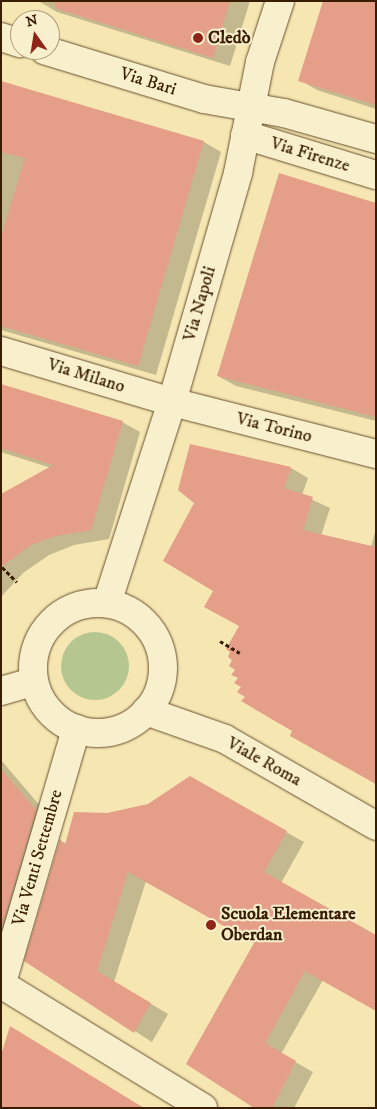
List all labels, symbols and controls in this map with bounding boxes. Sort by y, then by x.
north arrow [10,10,60,60]
text: N [24,11,39,31]
place label: Cledò [208,27,251,49]
marker: Cledò [192,32,204,44]
street label: Via Bari [117,63,179,101]
street label: Via Firenze [268,133,352,177]
street label: Via Napoli [179,264,221,344]
street label: Via Milano [45,354,127,398]
street label: Via Torino [234,408,314,448]
street label: Viale Roma [223,733,305,791]
street label: Via Venti Settembre [8,787,68,929]
place label: Scuola Elementare Oberdan [221,904,356,946]
marker: Scuola Elementare Oberdan [205,919,217,931]

